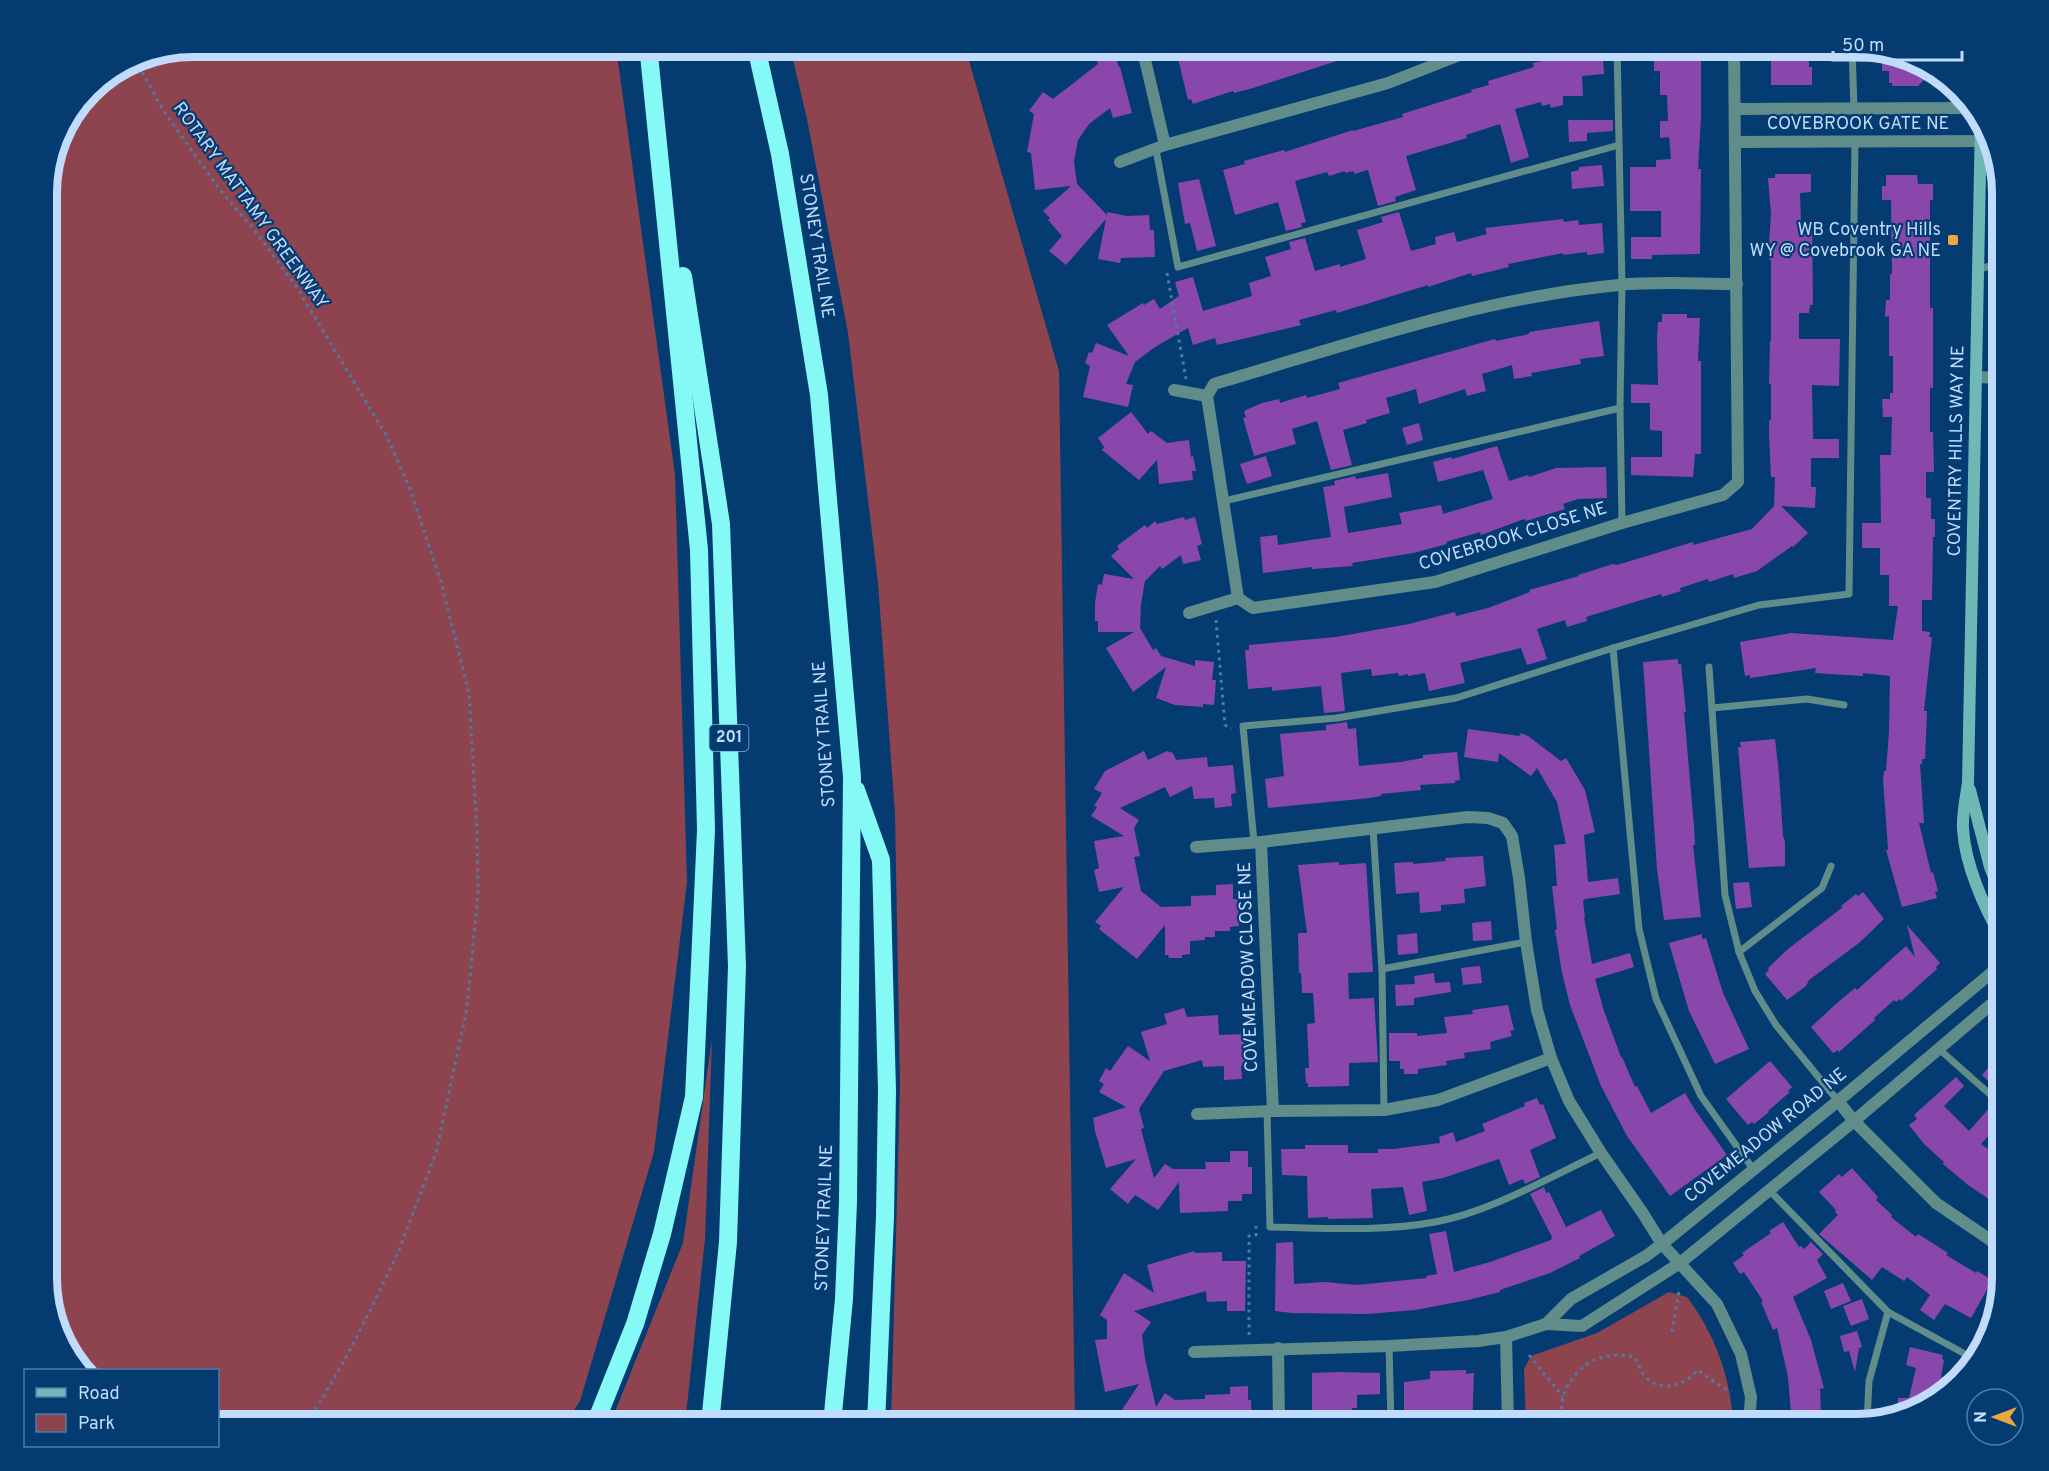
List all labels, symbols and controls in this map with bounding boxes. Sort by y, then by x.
scale bar [1833,24,1962,62]
text: 50 m [1842,35,1884,58]
street label: ROTARY MATTAMY GREENWAY [167,98,333,314]
street label: COVEBROOK GATE NE [1767,113,1949,136]
street label: STONEY TRAIL NE [793,172,839,320]
place label: WB Coventry Hills WY @ Covebrook GA NE [1750,219,1941,263]
marker: WB Coventry Hills WY @ Covebrook GA NE [1946,233,1960,247]
street label: COVENTRY HILLS WAY NE [1944,345,1970,557]
street label: COVEBROOK CLOSE NE [1416,497,1610,577]
street label: STONEY TRAIL NE [808,660,842,808]
road number: 201 [710,725,748,751]
street label: COVEMEADOW CLOSE NE [1234,861,1264,1073]
street label: COVEMEADOW ROAD NE [1680,1063,1852,1209]
street label: STONEY TRAIL NE [811,1144,839,1292]
legend [24,1369,219,1447]
text: Road [78,1383,120,1406]
north arrow [1965,1387,2025,1447]
text: N [1972,1411,1992,1423]
text: Park [78,1413,115,1436]

